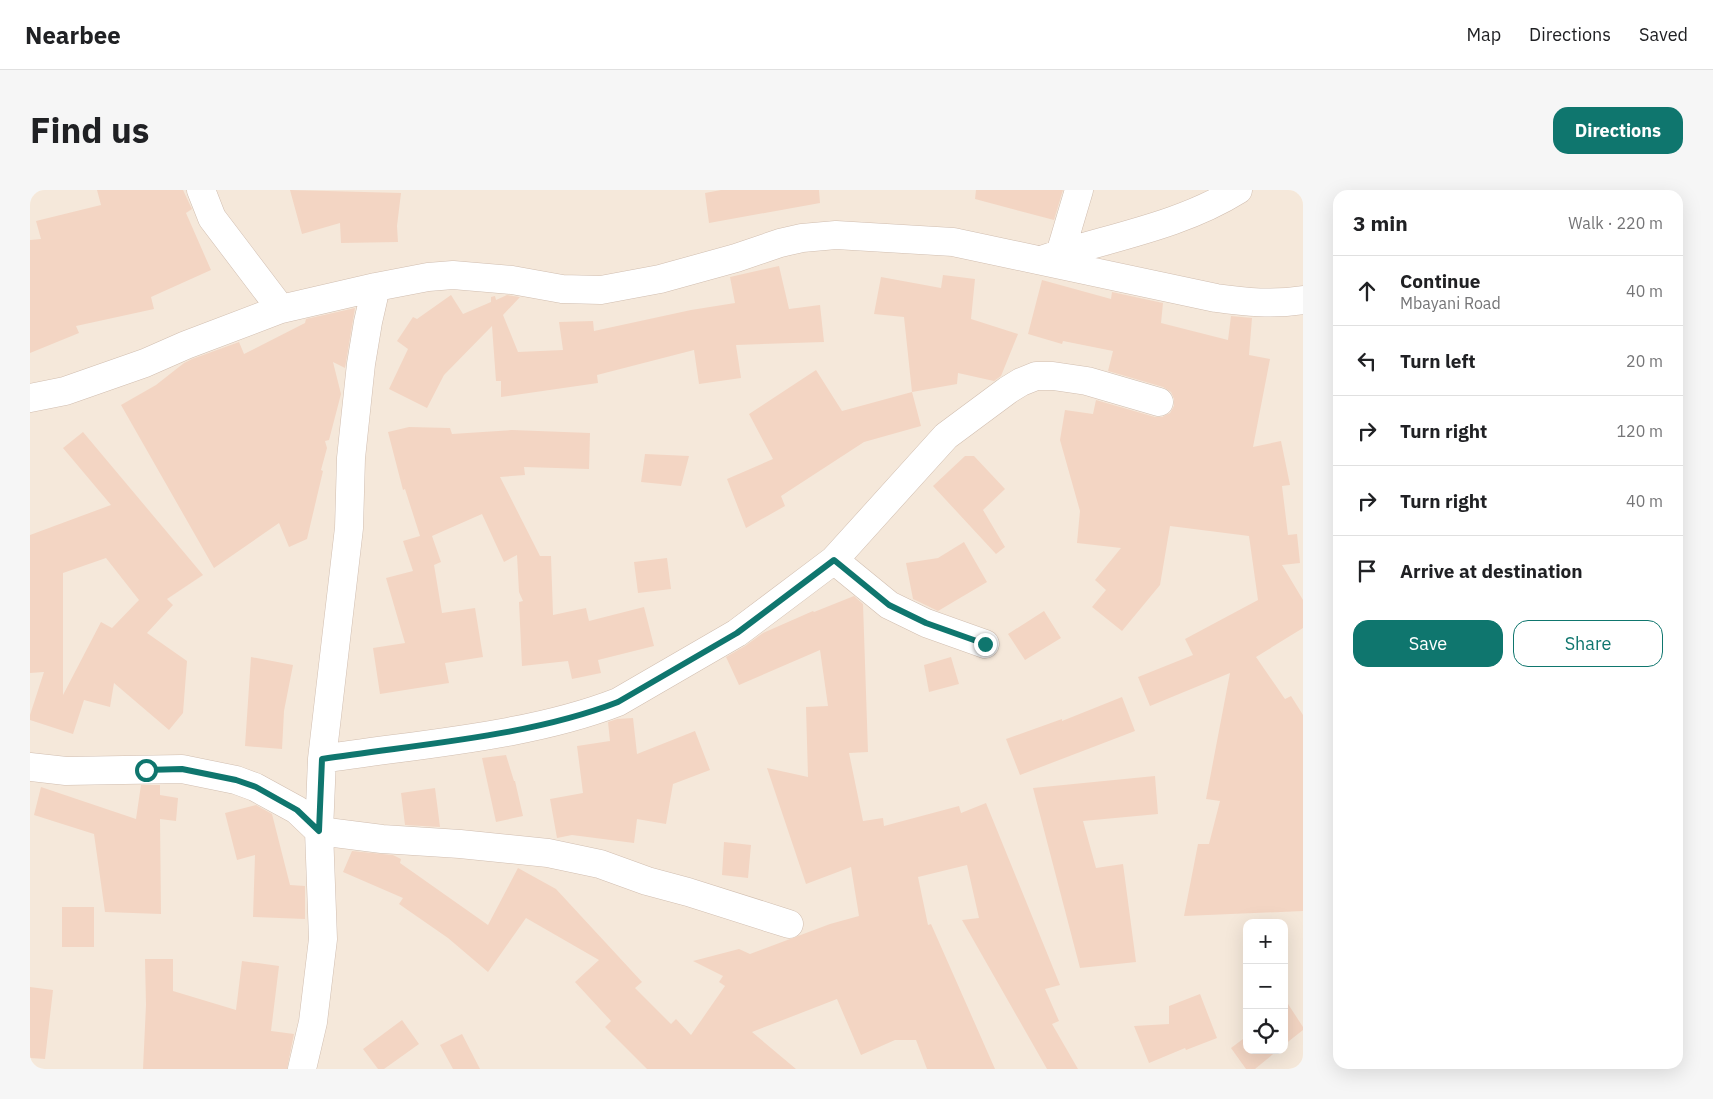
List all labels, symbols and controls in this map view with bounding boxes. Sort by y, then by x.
text: Nearbee [25,19,121,51]
text: Map [1466,23,1501,46]
text: Directions [1529,23,1611,46]
text: Saved [1639,23,1688,46]
text: Find us [30,107,149,153]
button: Directions [1553,107,1683,154]
text: 3 min [1353,209,1408,237]
text: Walk · 220 m [1568,213,1663,233]
text: Continue [1400,269,1480,293]
icon: ahead [1353,277,1381,305]
text: 40 m [1626,281,1663,301]
text: Mbayani Road [1400,293,1501,313]
icon: left [1353,347,1381,375]
text: Turn left [1400,349,1476,373]
text: 20 m [1626,351,1663,371]
icon: right [1353,417,1381,445]
text: Turn right [1400,419,1487,443]
text: 120 m [1616,421,1663,441]
icon: right [1353,487,1381,515]
text: Turn right [1400,489,1487,513]
text: 40 m [1626,491,1663,511]
icon: arrive [1353,557,1381,585]
text: Arrive at destination [1400,559,1583,583]
button: Save [1353,620,1503,667]
button: Share [1513,620,1663,667]
route end [974,633,997,656]
route start [135,759,158,782]
map controls [1243,919,1288,1054]
button: + [1243,919,1288,964]
button: − [1243,964,1288,1009]
button: locate [1243,1009,1288,1054]

